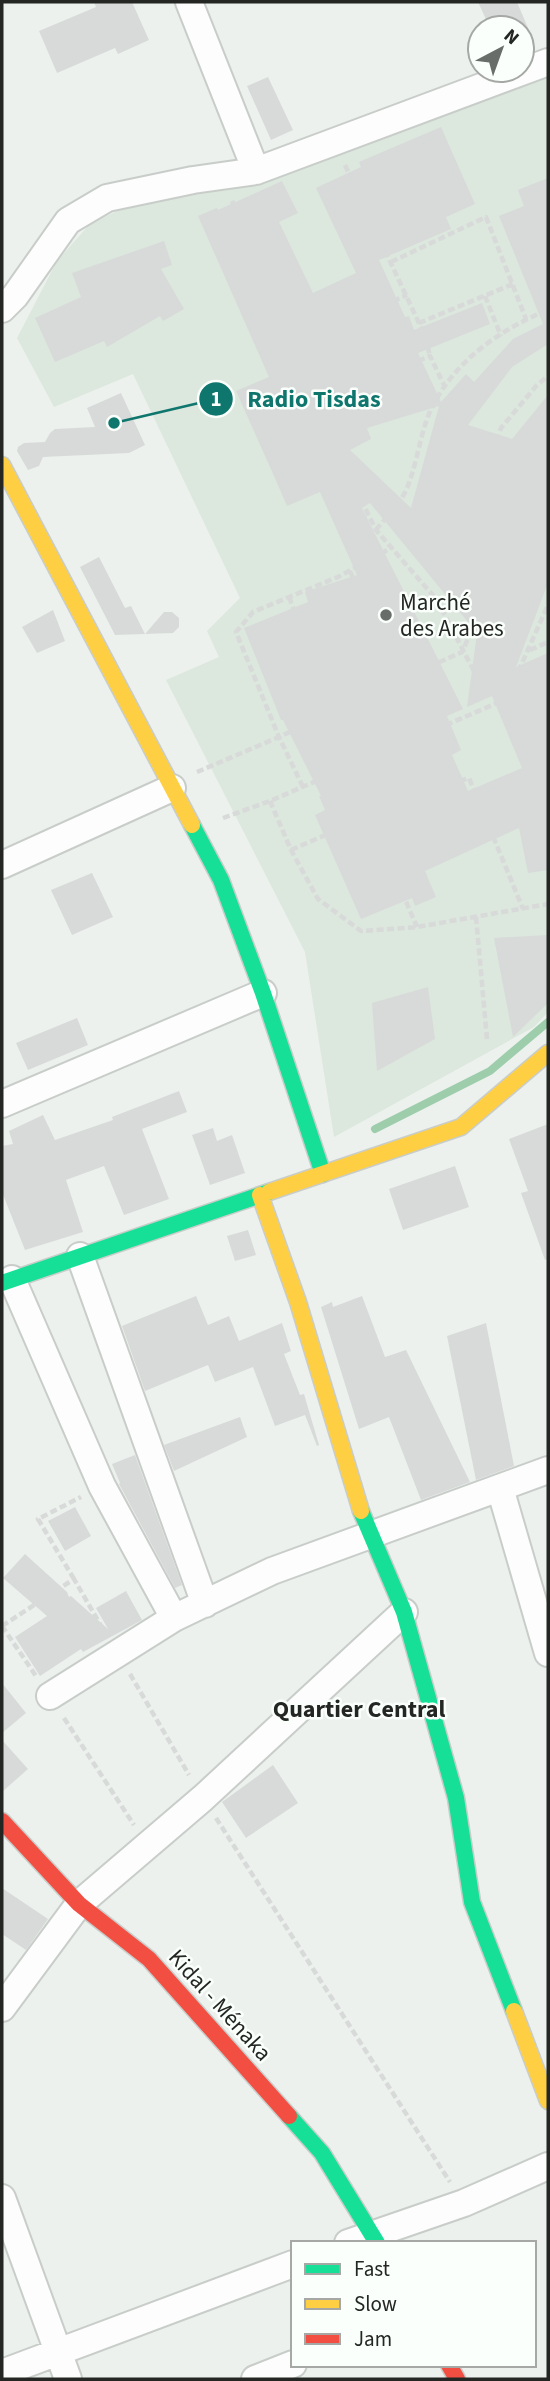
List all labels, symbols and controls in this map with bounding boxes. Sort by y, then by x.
north arrow [466,14,536,84]
text: N [498,23,525,52]
callout: Radio Tisdas [199,376,395,421]
text: Radio Tisdas [247,382,381,417]
text: 1 [210,384,222,414]
place label: Marché des Arabes [400,586,504,645]
marker: Marché des Arabes [378,607,394,623]
district label: Quartier Central [273,1692,445,1727]
street label: Kidal - Ménaka [161,1942,279,2068]
legend [291,2241,536,2367]
text: Fast [354,2254,390,2284]
text: Slow [354,2289,397,2319]
text: Jam [354,2324,392,2354]

